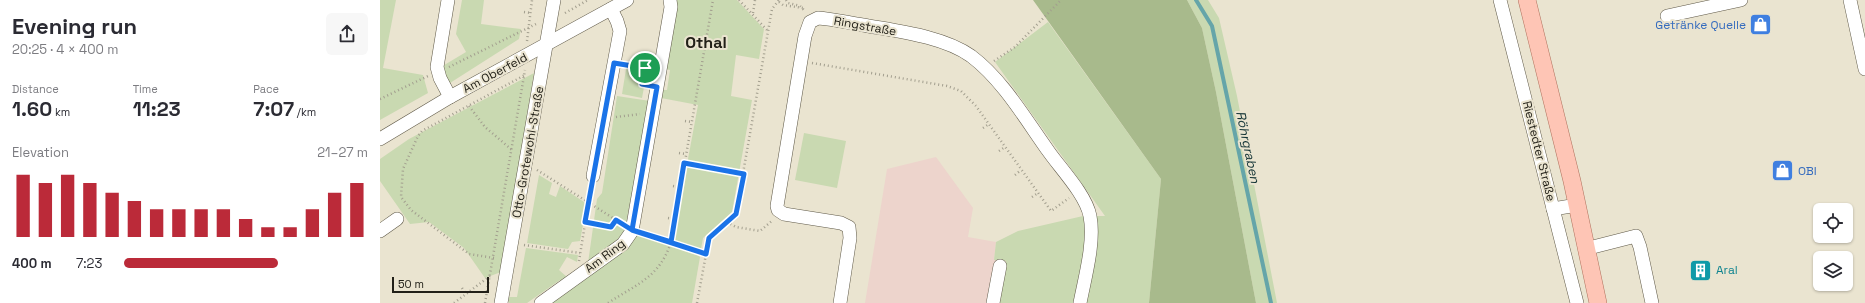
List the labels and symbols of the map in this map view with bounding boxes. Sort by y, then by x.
shop icon: Getränke Quelle [1748,12,1774,38]
street label: Ringstraße [833,13,897,39]
place label: Getränke Quelle [1655,17,1746,33]
district label: Othal [685,32,727,53]
street label: Am Oberfeld [460,49,530,97]
pin [628,51,662,85]
street label: Otto-Grotewohl-Straße [509,85,547,219]
street label: Riestedter Straße [1519,99,1559,203]
water label: Röhrgraben [1232,109,1264,186]
shop icon: OBI [1769,158,1795,184]
place label: OBI [1798,163,1817,179]
street label: Am Ring [582,236,628,276]
building icon: Aral [1687,257,1713,283]
place label: Aral [1716,262,1738,278]
scale bar [392,275,489,294]

